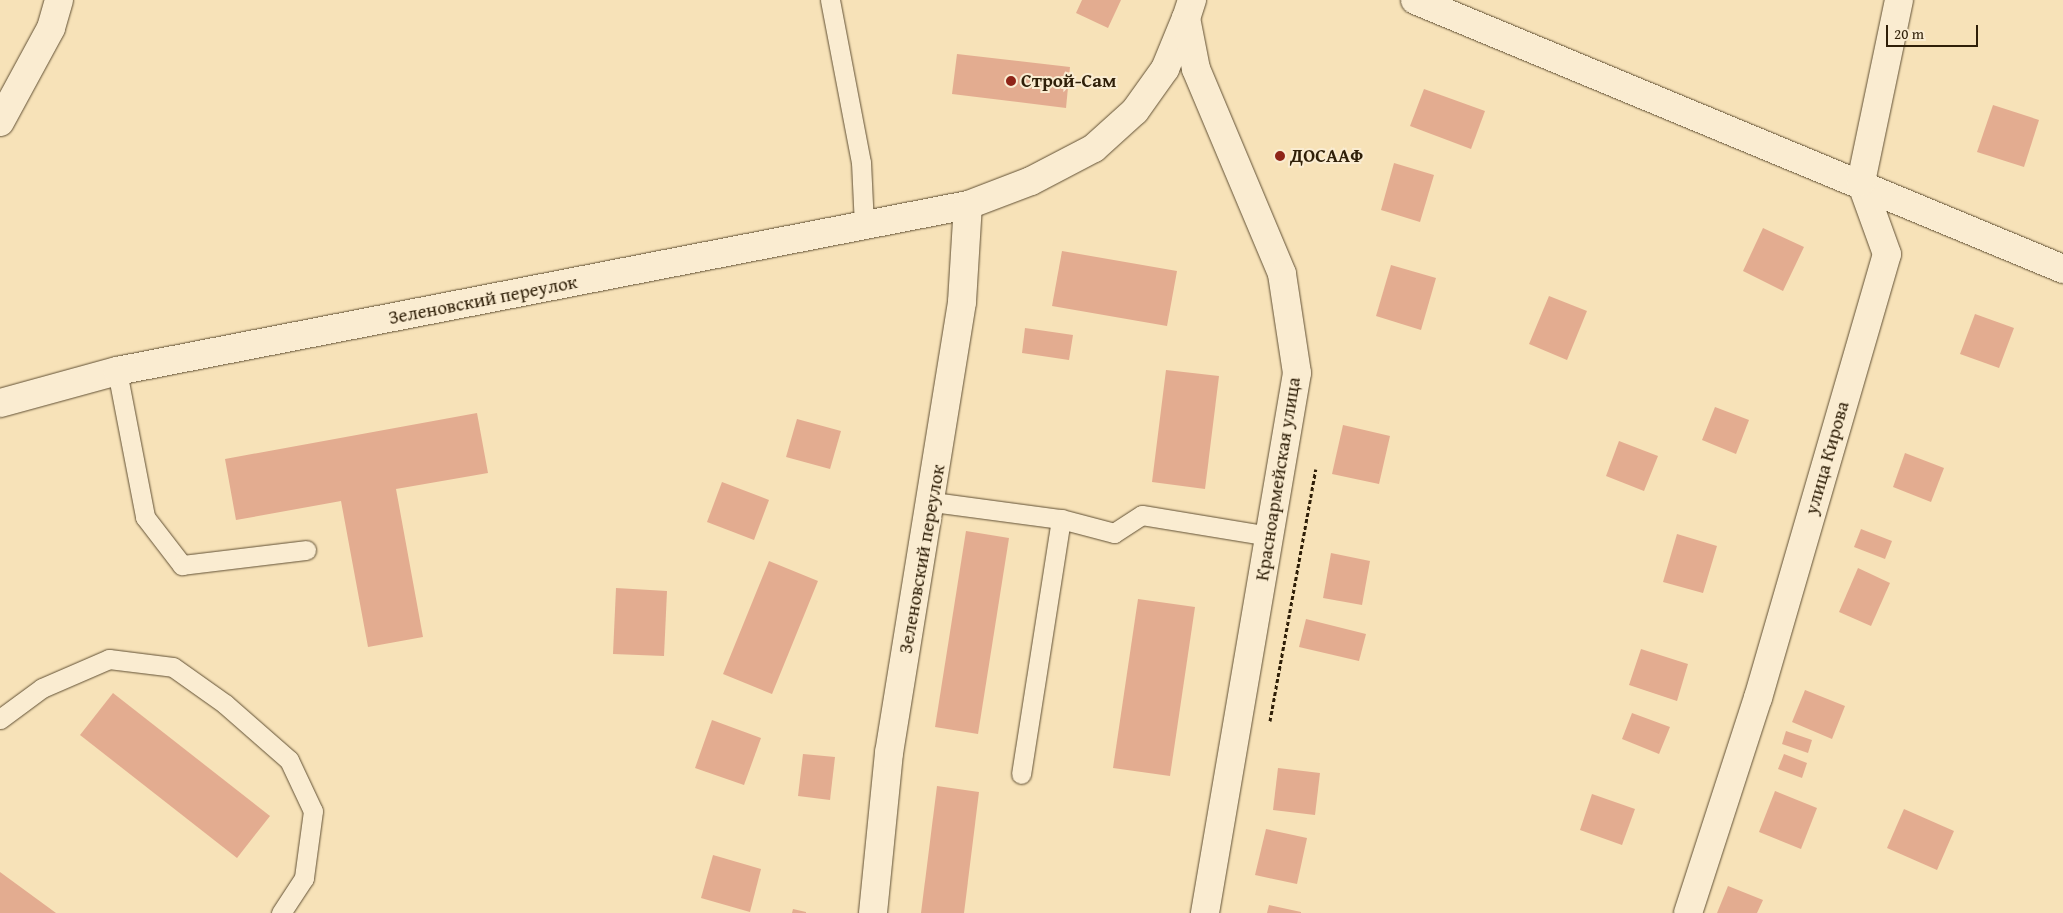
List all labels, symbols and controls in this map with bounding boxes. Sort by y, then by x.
scale bar [1888,15,1980,47]
text: 20 m [1894,23,1924,44]
place label: Строй-Сам [1021,70,1116,92]
marker: Строй-Сам [1005,75,1017,87]
place label: ДОСААФ [1290,145,1363,167]
marker: ДОСААФ [1274,150,1286,162]
street label: Зеленовский переулок [387,271,579,329]
street label: Красноармейская улица [1251,376,1305,582]
street label: улица Кирова [1800,399,1854,517]
street label: Зеленовский переулок [894,463,950,655]

